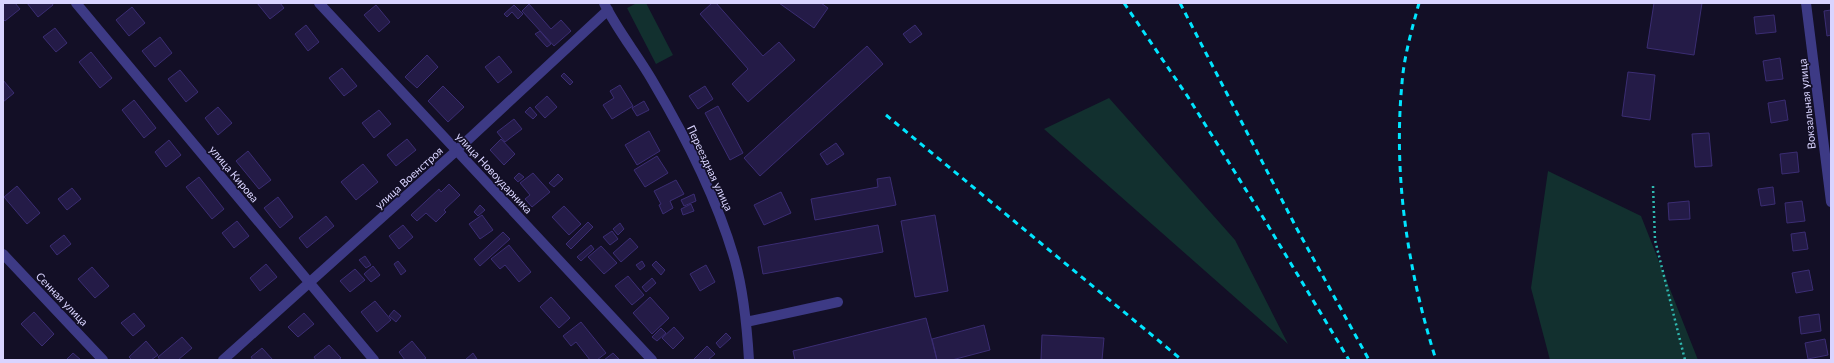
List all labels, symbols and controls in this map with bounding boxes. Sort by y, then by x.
street label: Вокзальная улица [1795,58,1818,150]
street label: Переездная улица [685,123,736,213]
street label: улица Новоударника [453,129,535,216]
street label: улица Кирова [207,143,262,205]
street label: улица Военстроя [372,144,445,211]
street label: Сенная улица [34,269,91,328]

